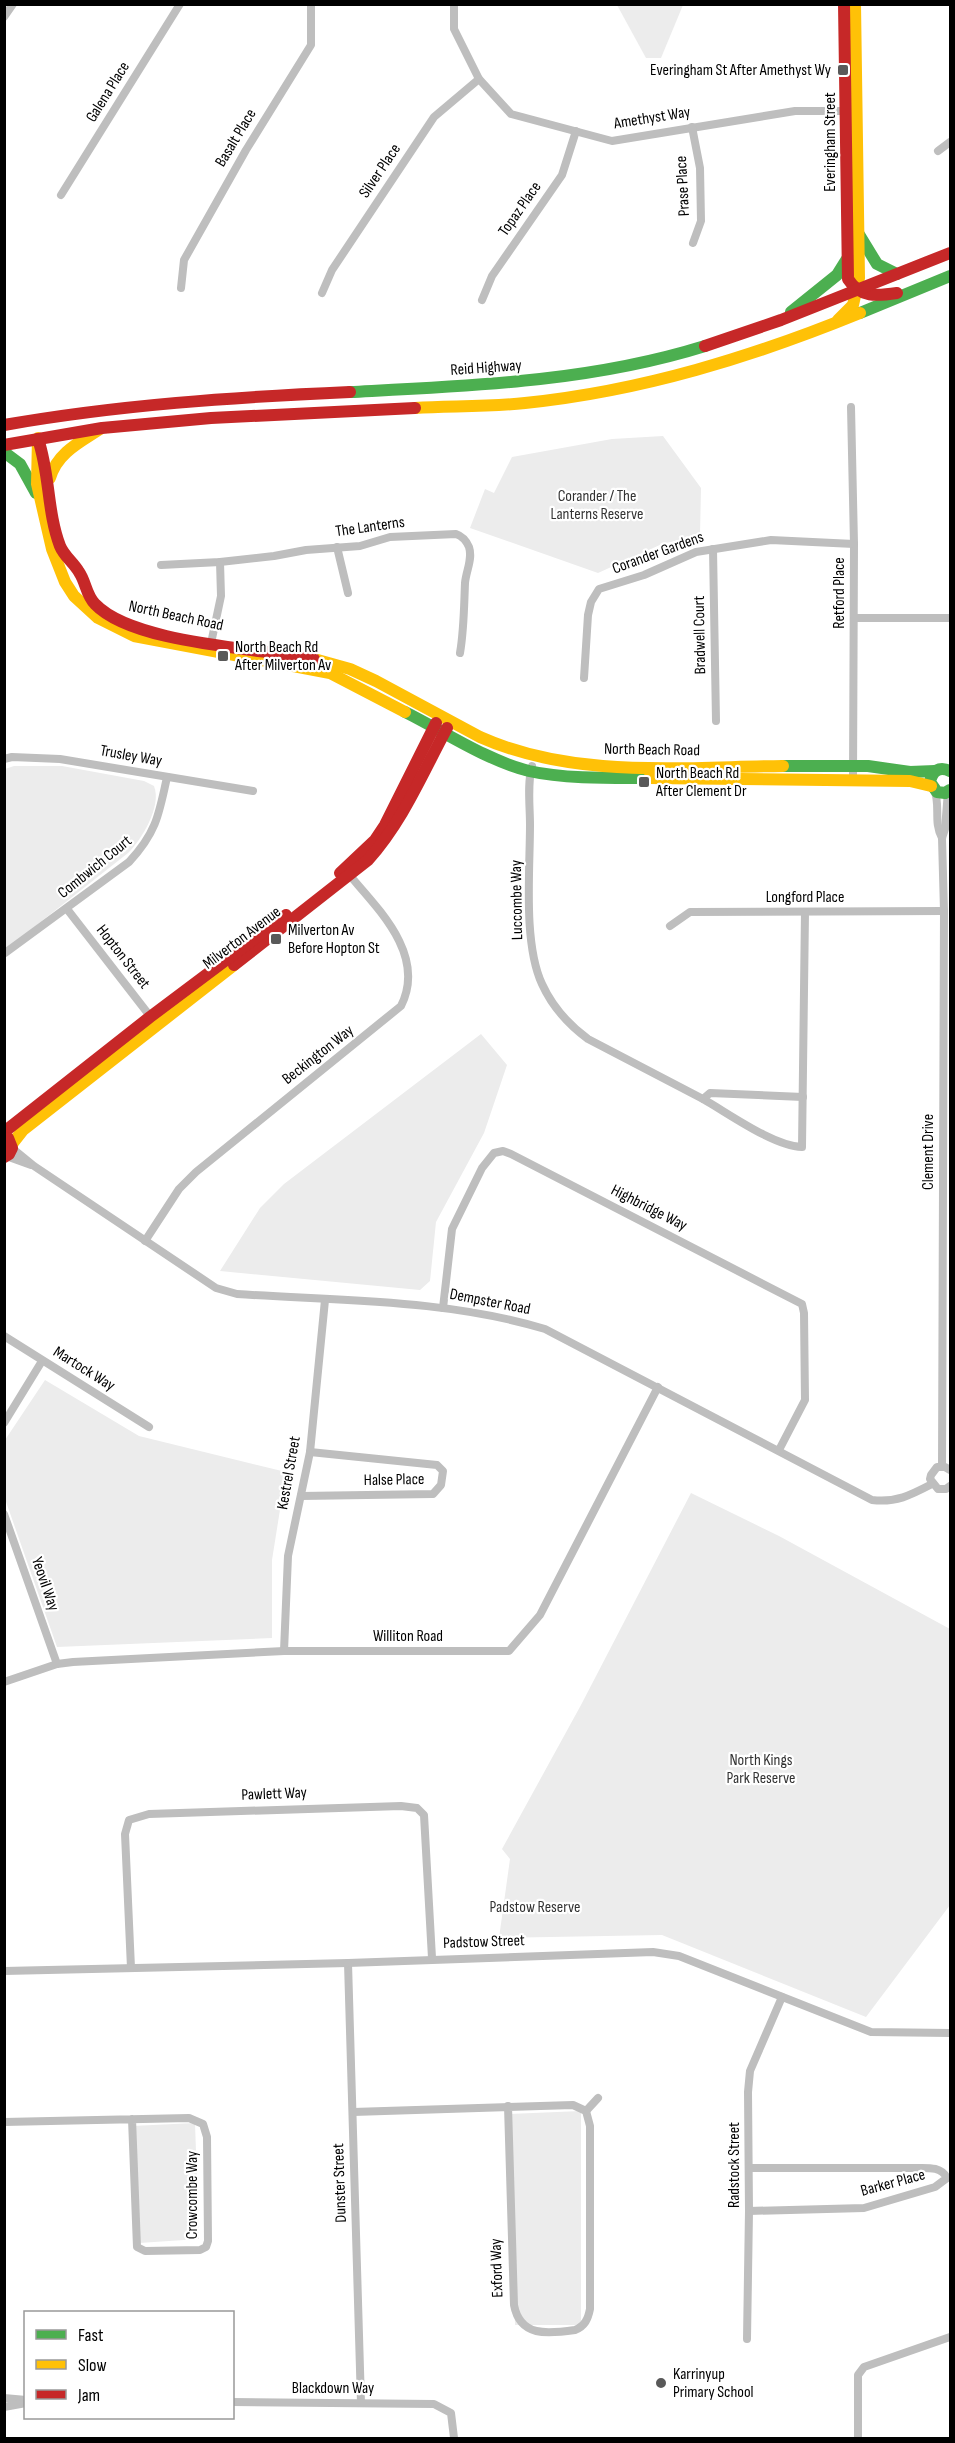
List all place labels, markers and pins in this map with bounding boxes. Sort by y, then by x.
place label: Everingham St After Amethyst Wy [650,61,831,80]
marker: Everingham St After Amethyst Wy [836,63,850,77]
place label: North Beach Rd After Milverton Av [234,638,331,675]
marker: North Beach Rd After Milverton Av [216,649,230,663]
place label: North Beach Rd After Clement Dr [655,764,747,801]
marker: North Beach Rd After Clement Dr [637,775,651,789]
place label: Milverton Av Before Hopton St [288,921,380,958]
marker: Milverton Av Before Hopton St [269,932,283,946]
place label: Karrinyup Primary School [673,2365,754,2402]
marker: Karrinyup Primary School [654,2376,668,2390]

